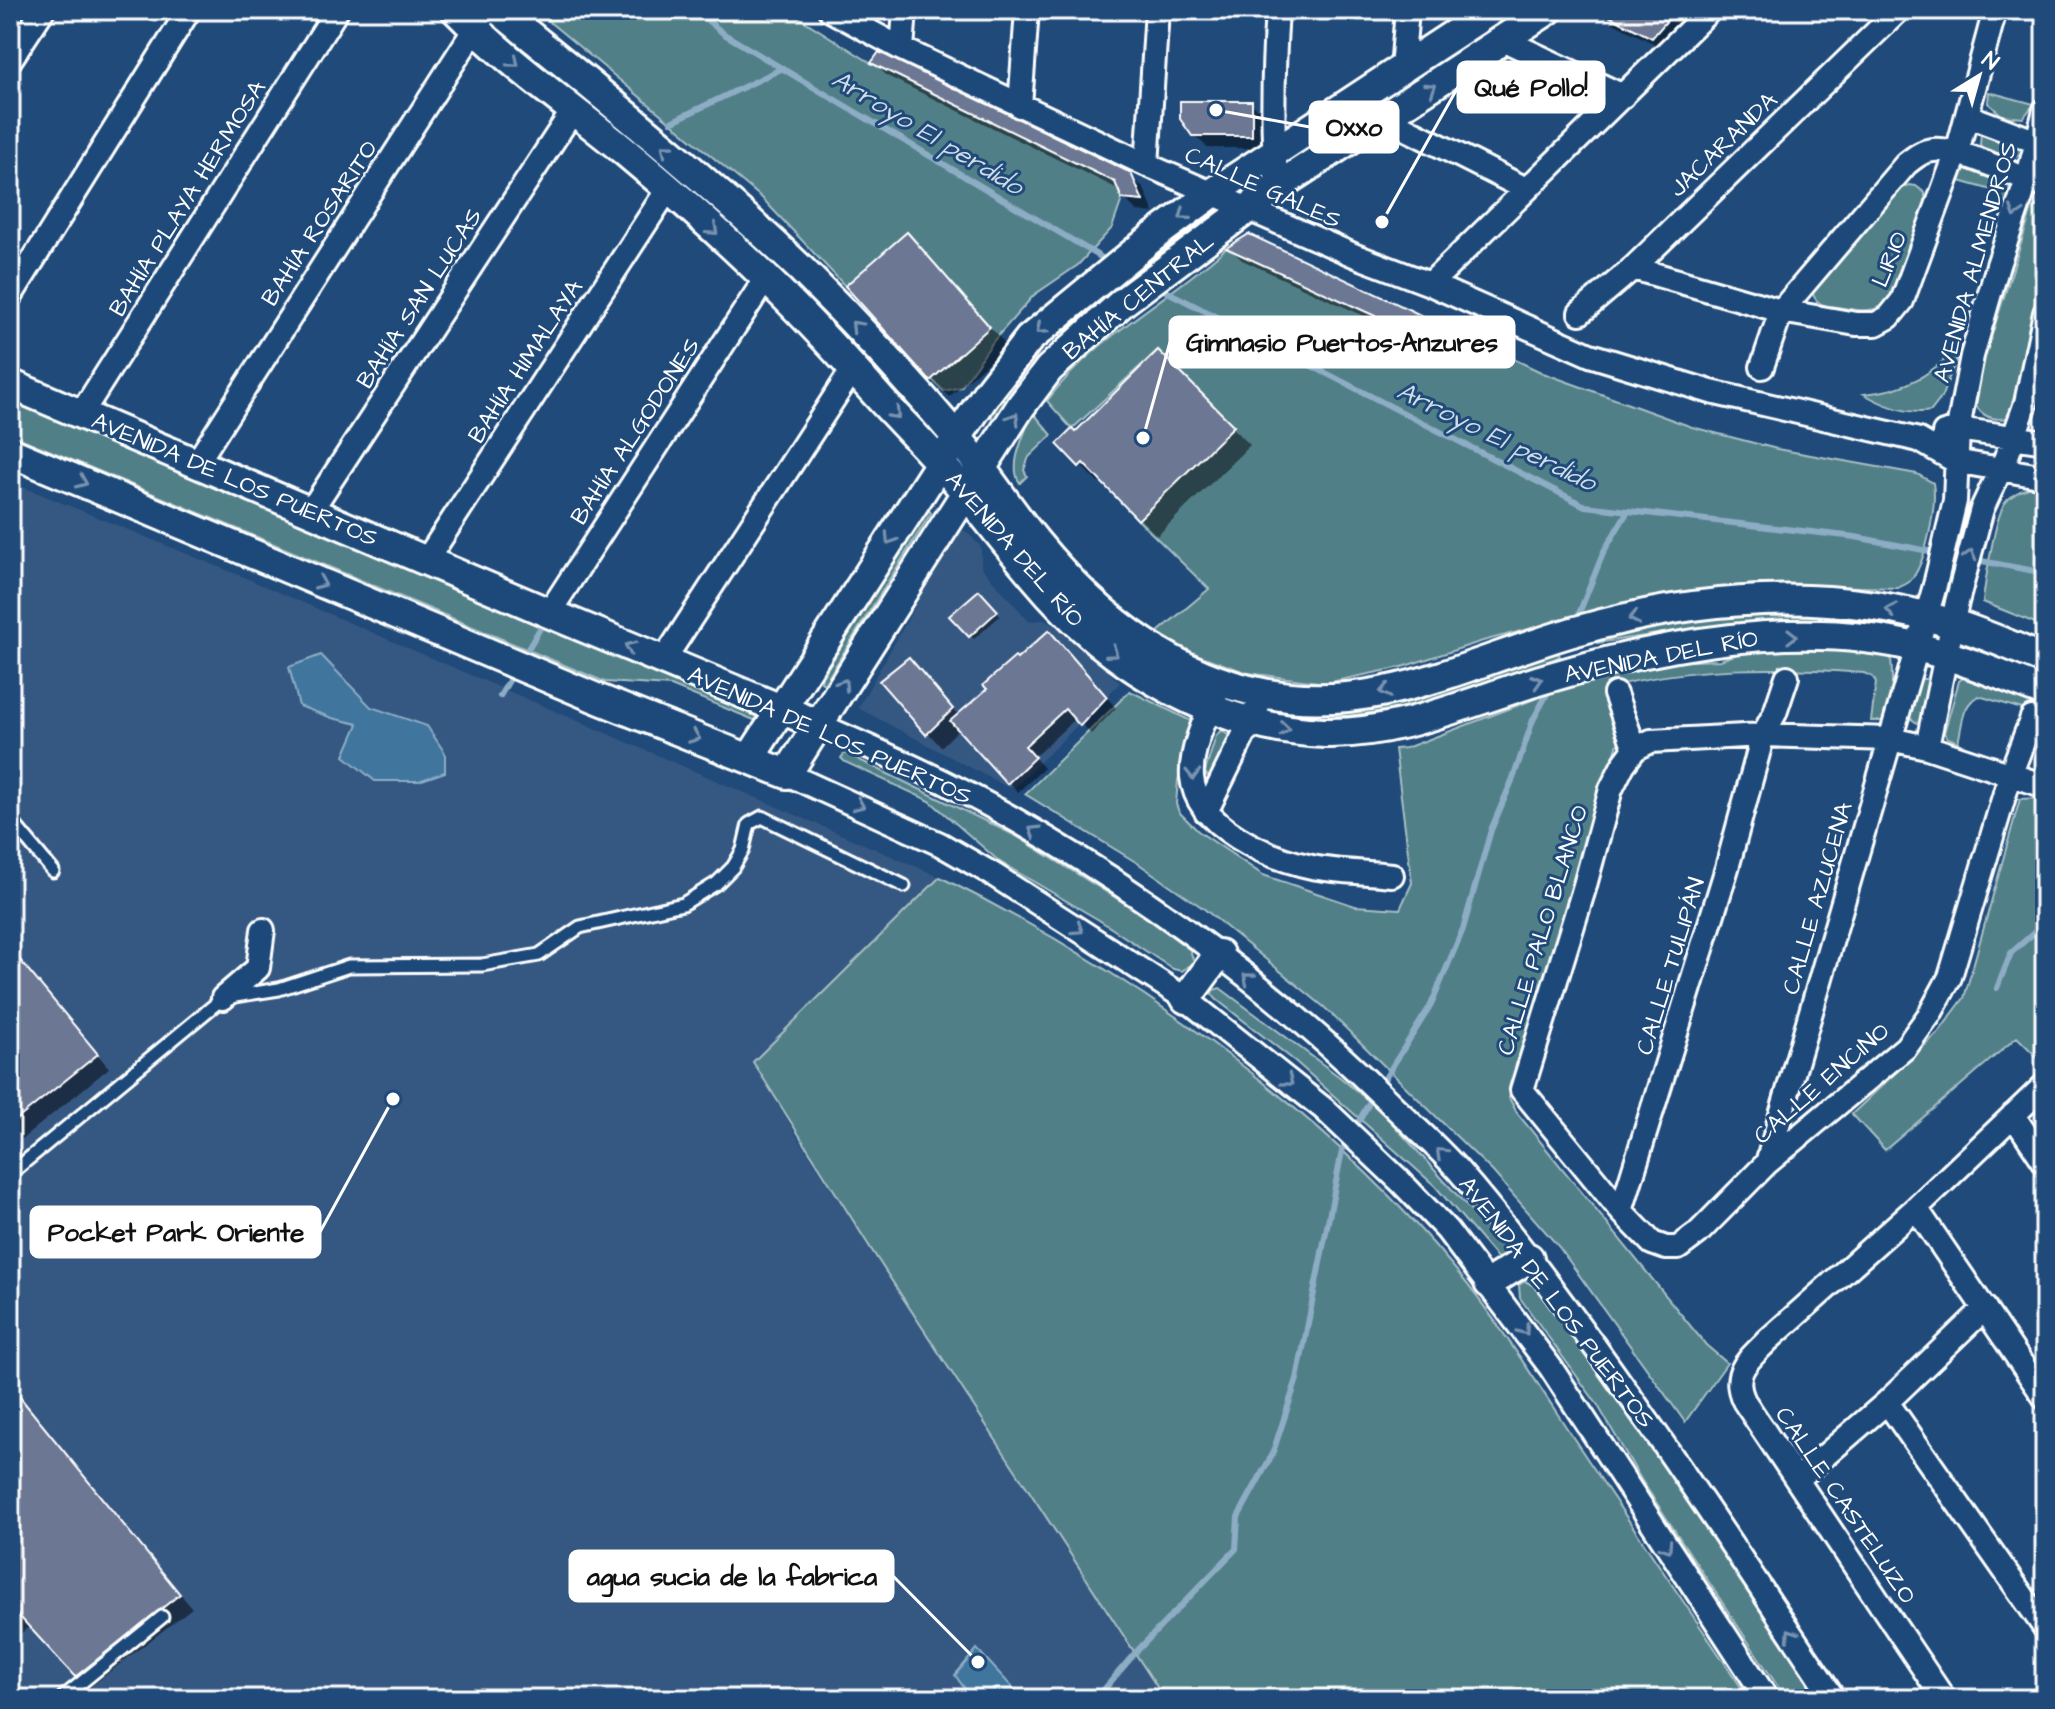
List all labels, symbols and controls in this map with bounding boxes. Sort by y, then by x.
north arrow [1939,36,2019,116]
text: N [1975,45,2005,78]
one-way arrow [504,52,519,67]
water label: Arroyo El perdido [825,61,1032,206]
callout: Qué Pollo! [1458,62,1604,112]
text: Qué Pollo! [1474,70,1588,106]
street label: BAHÍA PLAYA HERMOSA [101,74,275,323]
one-way arrow [1422,82,1436,97]
street label: JACARANDA [1662,84,1785,205]
callout: Oxxo [1310,102,1398,152]
text: Oxxo [1326,110,1383,146]
street label: BAHÍA ROSARITO [253,134,386,313]
street label: CALLE GALES [1179,138,1346,238]
street label: AVENIDA ALMENDROS [1925,138,2027,387]
one-way arrow [660,144,675,159]
street label: BAHÍA SAN LUCAS [349,202,491,395]
one-way arrow [1178,205,1192,219]
one-way arrow [2009,205,2025,219]
one-way arrow [703,220,718,234]
street label: BAHÍA CENTRAL [1056,225,1222,368]
street label: LIRIO [1863,227,1916,292]
street label: BAHÍA HIMALAYA [460,273,592,450]
callout: Gimnasio Puertos-Anzures [1170,317,1514,367]
one-way arrow [1036,319,1051,334]
one-way arrow [851,321,865,336]
text: Gimnasio Puertos-Anzures [1186,325,1498,361]
street label: BAHÍA ALGODONES [563,331,709,532]
water label: Arroyo El perdido [1391,373,1604,503]
street label: AVENIDA DE LOS PUERTOS [86,404,383,556]
one-way arrow [886,405,900,420]
one-way arrow [1004,412,1019,426]
street label: AVENIDA DEL RÍO [937,464,1092,635]
one-way arrow [74,473,88,489]
one-way arrow [885,531,900,545]
one-way arrow [1960,549,1977,563]
one-way arrow [313,574,327,590]
one-way arrow [1885,603,1898,620]
one-way arrow [1628,609,1641,626]
street label: AVENIDA DEL RÍO [1561,622,1761,692]
one-way arrow [1786,627,1799,645]
one-way arrow [624,641,638,657]
one-way arrow [1104,643,1118,657]
street label: AVENIDA DE LOS PUERTOS [682,658,977,814]
one-way arrow [1530,674,1544,690]
one-way arrow [834,678,849,692]
one-way arrow [1378,682,1392,699]
one-way arrow [1279,720,1292,737]
one-way arrow [687,727,701,743]
one-way arrow [1185,769,1202,781]
one-way arrow [851,795,865,811]
street label: CALLE AZUCENA [1774,798,1862,998]
street label: CALLE PALO BLANCO [1489,801,1597,1059]
one-way arrow [1028,826,1043,841]
street label: CALLE TULIPÁN [1628,873,1714,1059]
one-way arrow [1069,919,1084,934]
one-way arrow [1242,974,1257,988]
street label: CALLE ENCINO [1746,1015,1897,1152]
one-way arrow [1279,1071,1294,1086]
one-way arrow [1436,1148,1450,1162]
street label: AVENIDA DE LOS PUERTOS [1450,1170,1662,1436]
callout: Pocket Park Oriente [31,1207,320,1257]
text: Pocket Park Oriente [48,1215,304,1251]
one-way arrow [1514,1321,1528,1336]
street label: CALLE CASTELUZO [1766,1400,1924,1611]
one-way arrow [1657,1538,1672,1553]
callout: agua sucia de la fabrica [570,1551,893,1601]
text: agua sucia de la fabrica [586,1559,878,1598]
one-way arrow [1786,1629,1801,1643]

